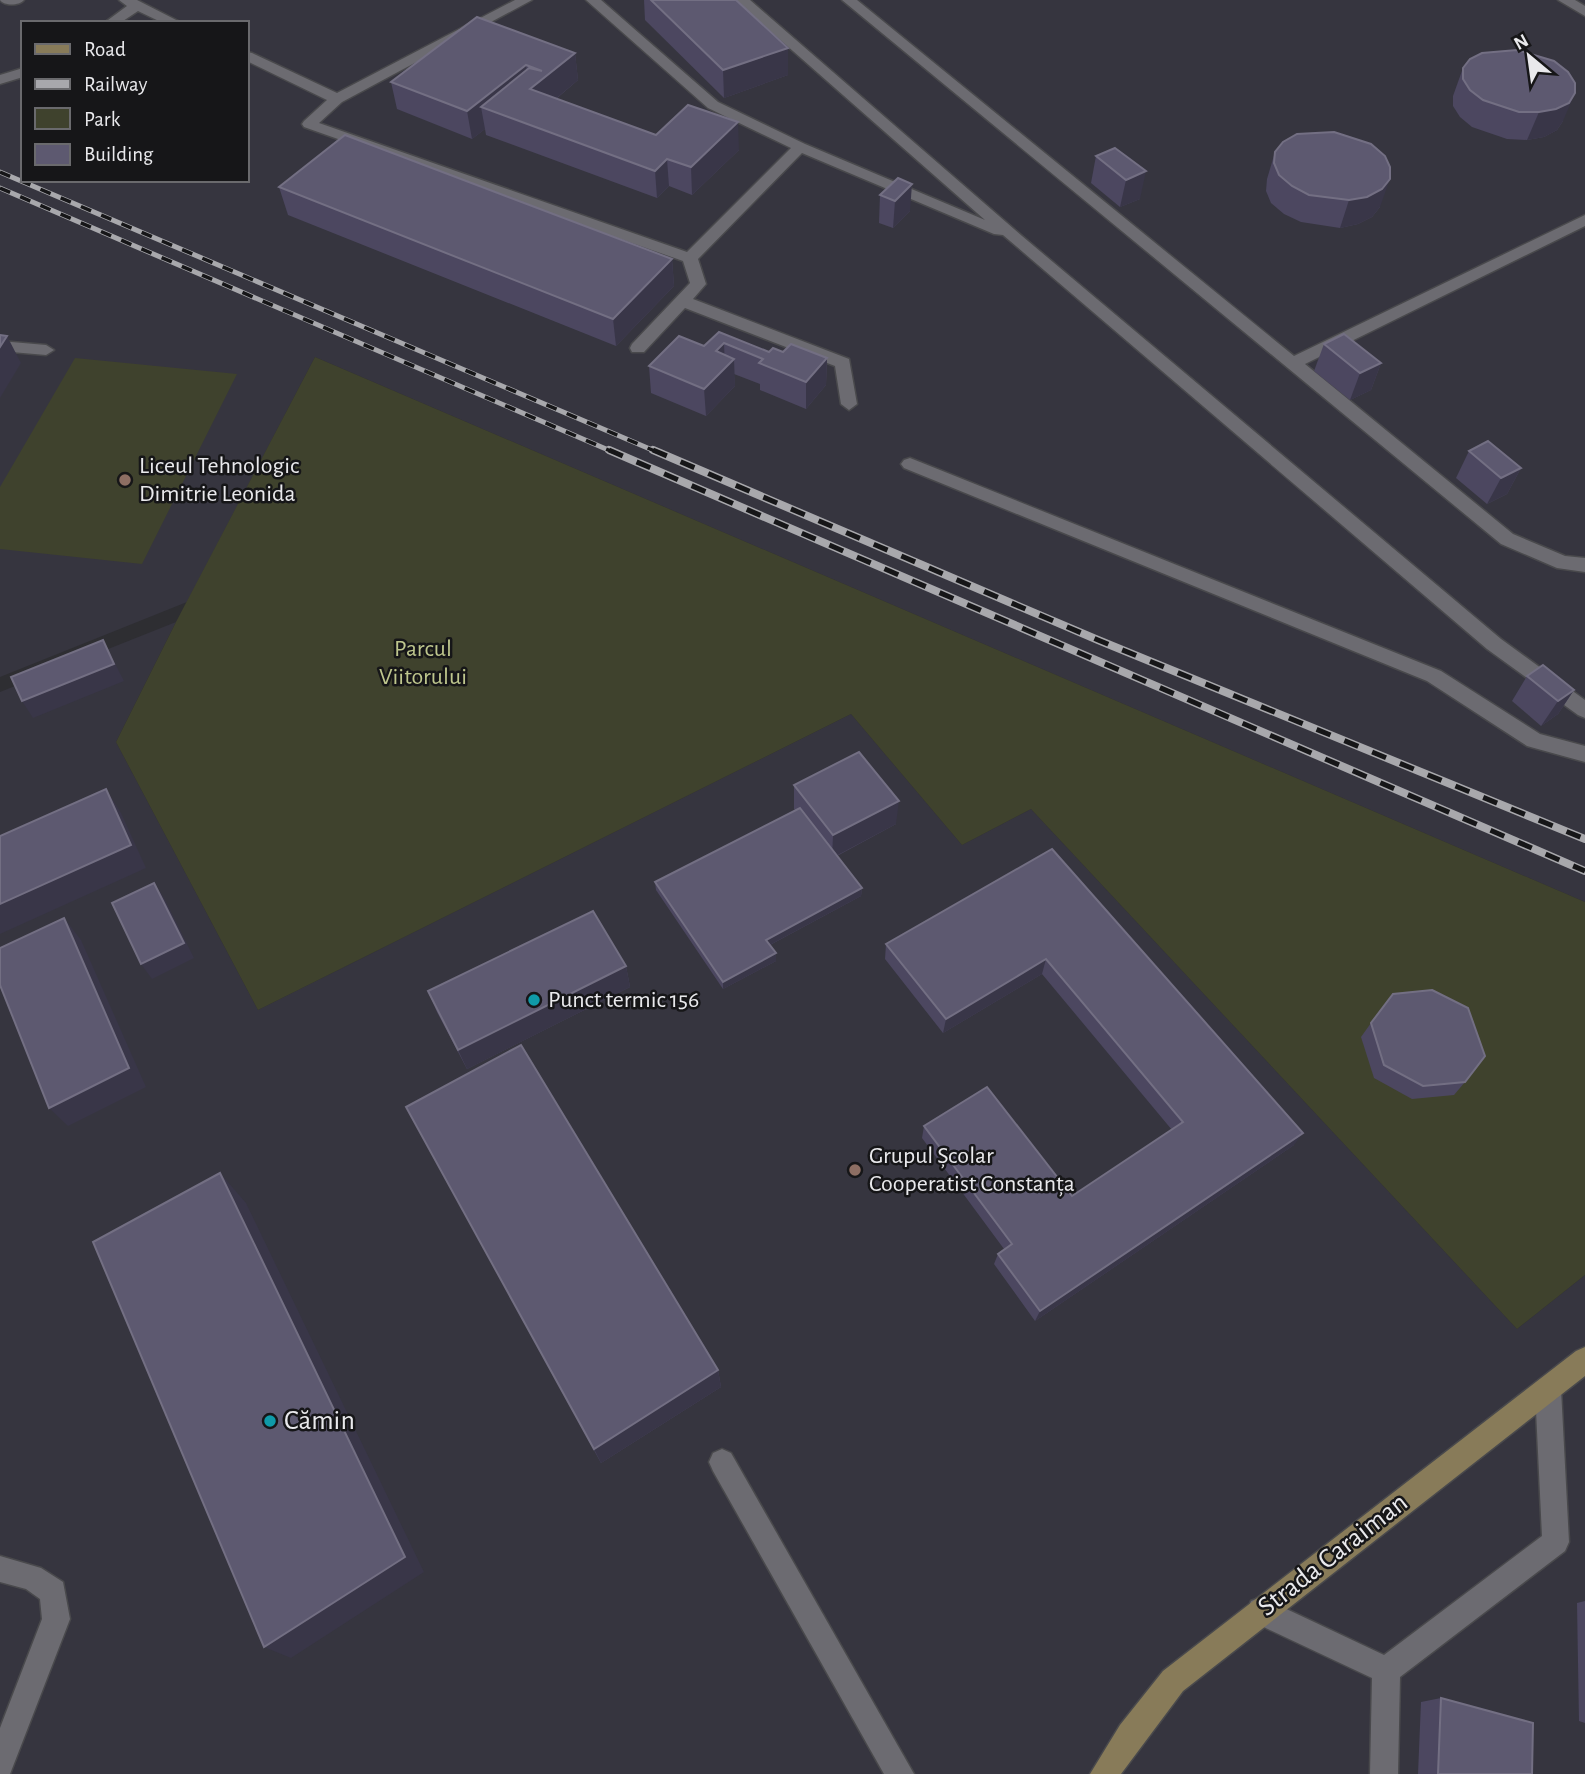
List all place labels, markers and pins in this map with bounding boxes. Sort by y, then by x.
place label: Liceul Tehnologic Dimitrie Leonida [139,454,299,506]
marker: Liceul Tehnologic Dimitrie Leonida [117,472,133,488]
place label: Punct termic 156 [548,988,699,1012]
marker: Punct termic 156 [526,992,542,1008]
place label: Grupul Școlar Cooperatist Constanța [869,1144,1075,1197]
marker: Grupul Școlar Cooperatist Constanța [847,1162,863,1178]
place label: Cămin [284,1407,355,1435]
marker: Cămin [262,1413,278,1429]

